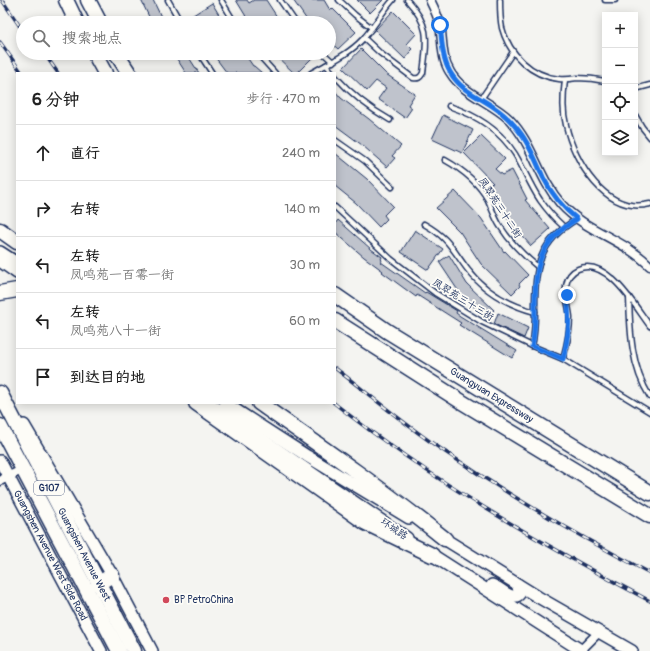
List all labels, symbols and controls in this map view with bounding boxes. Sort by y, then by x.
map controls [602,12,638,156]
button: + [602,12,638,48]
search box [16,16,336,60]
route start [431,16,449,34]
icon: search [30,27,52,49]
text: 搜索地点 [62,29,122,48]
button: − [602,48,638,84]
button: locate [602,84,638,120]
text: 6 分钟 [32,89,80,110]
text: 步行 · 470 m [246,91,320,107]
button: layers [602,120,638,156]
icon: ahead [32,142,54,164]
text: 直行 [70,144,100,163]
text: 240 m [282,145,320,161]
street label: 凤翠苑三十二街 [476,175,524,241]
icon: right [32,198,54,220]
text: 右转 [70,200,100,219]
text: 140 m [284,201,320,217]
text: 左转 [70,247,100,266]
icon: left [32,254,54,276]
text: 30 m [290,257,320,273]
text: 凤鸣苑一百零一街 [70,267,174,283]
street label: 凤翠苑三十三街 [430,276,496,324]
route end [558,286,576,304]
text: 左转 [70,303,100,322]
icon: left [32,310,54,332]
text: 60 m [289,313,320,329]
text: 凤鸣苑八十一街 [70,323,161,339]
street label: Guangyuan Expressway [448,365,536,426]
icon: arrive [32,366,54,388]
text: 到达目的地 [70,368,145,387]
road number: G107 [34,481,64,495]
street label: Guangshen Avenue West Side Road [11,488,90,623]
street label: Guangshen Avenue West [55,506,113,604]
street label: 环城路 [378,516,410,542]
place label: BP PetroChina [174,594,234,606]
marker: BP PetroChina [161,595,171,605]

